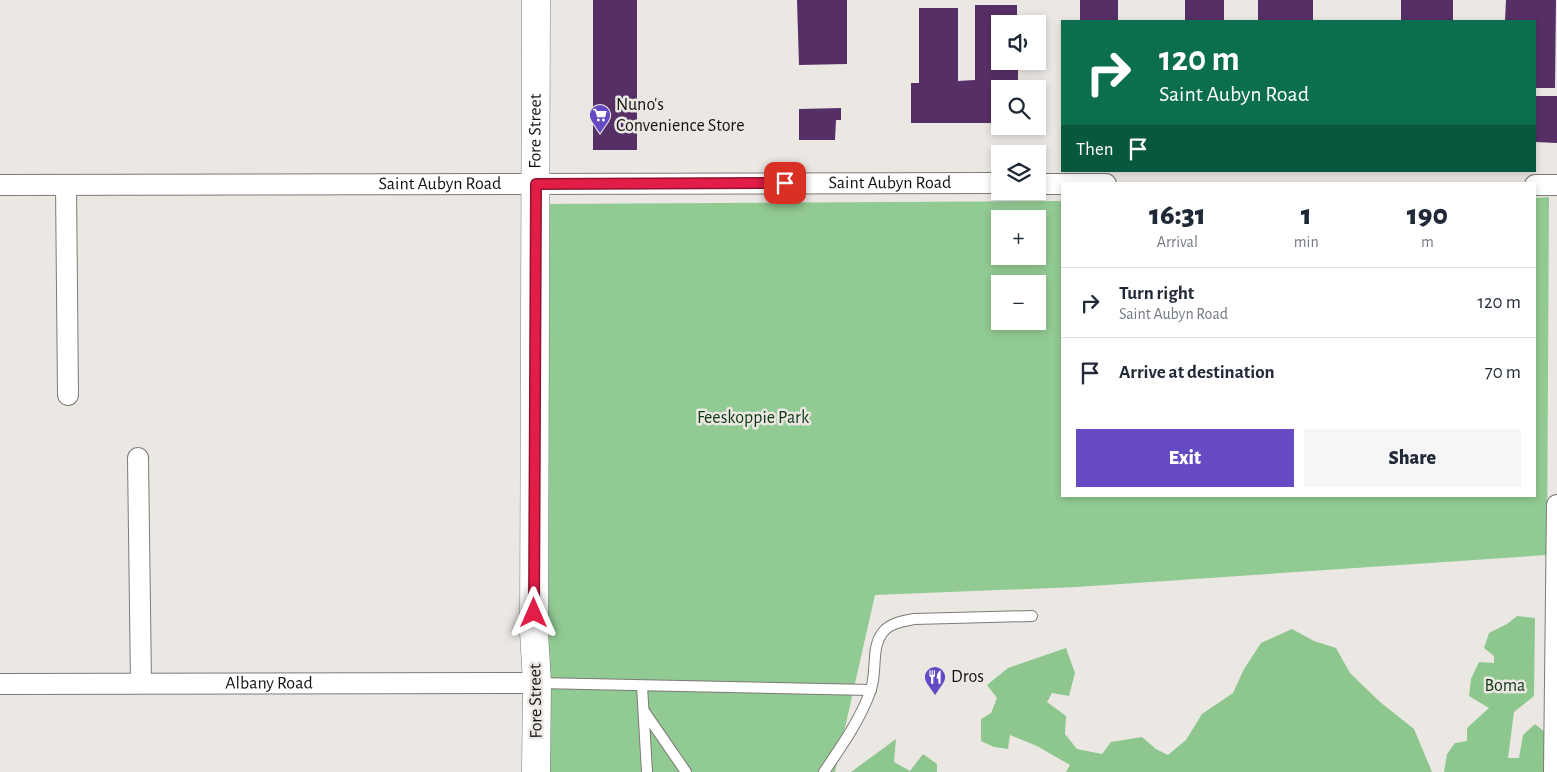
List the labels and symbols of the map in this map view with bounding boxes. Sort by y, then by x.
street label: Fore Street [526,93,545,169]
place label: Nuno's Convenience Store [616,96,744,135]
supermarket icon: Nuno's Convenience Store [588,103,612,134]
pin [764,162,806,204]
street label: Saint Aubyn Road [829,174,951,192]
street label: Saint Aubyn Road [379,175,501,193]
park label: Feeskoppie Park [697,409,810,427]
position arrow [507,586,559,638]
street label: Fore Street [526,663,546,739]
restaurant icon: Dros [923,665,947,696]
place label: Dros [951,668,984,686]
street label: Albany Road [225,674,313,693]
park label: Boma [1485,677,1525,695]

